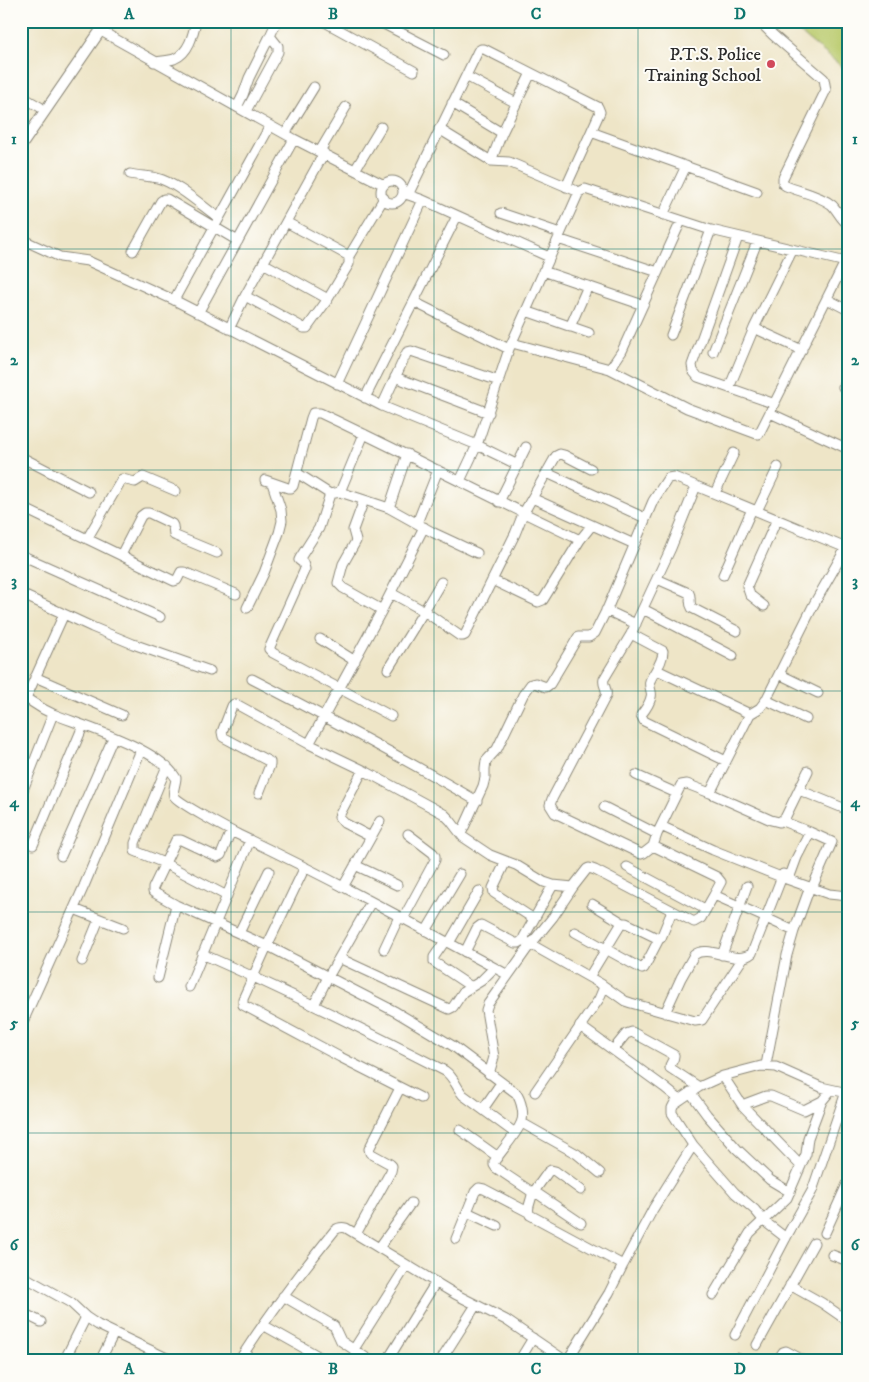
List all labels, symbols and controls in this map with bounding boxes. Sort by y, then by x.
text: A [123,4,135,24]
text: B [328,4,338,24]
text: C [531,4,541,24]
text: D [734,4,746,24]
place label: P.T.S. Police Training School [645,44,762,87]
marker: P.T.S. Police Training School [765,58,777,70]
text: 1 [11,129,17,149]
text: 1 [852,129,858,149]
text: 2 [10,350,19,370]
text: 2 [851,350,860,370]
text: 3 [11,571,17,591]
text: 3 [852,571,858,591]
text: 4 [8,792,19,812]
text: 4 [849,792,860,812]
text: 5 [9,1013,18,1033]
text: 5 [850,1013,859,1033]
text: 6 [10,1235,20,1255]
text: 6 [851,1235,861,1255]
text: A [123,1359,135,1379]
text: B [328,1359,338,1379]
text: C [531,1359,541,1379]
text: D [734,1359,746,1379]

